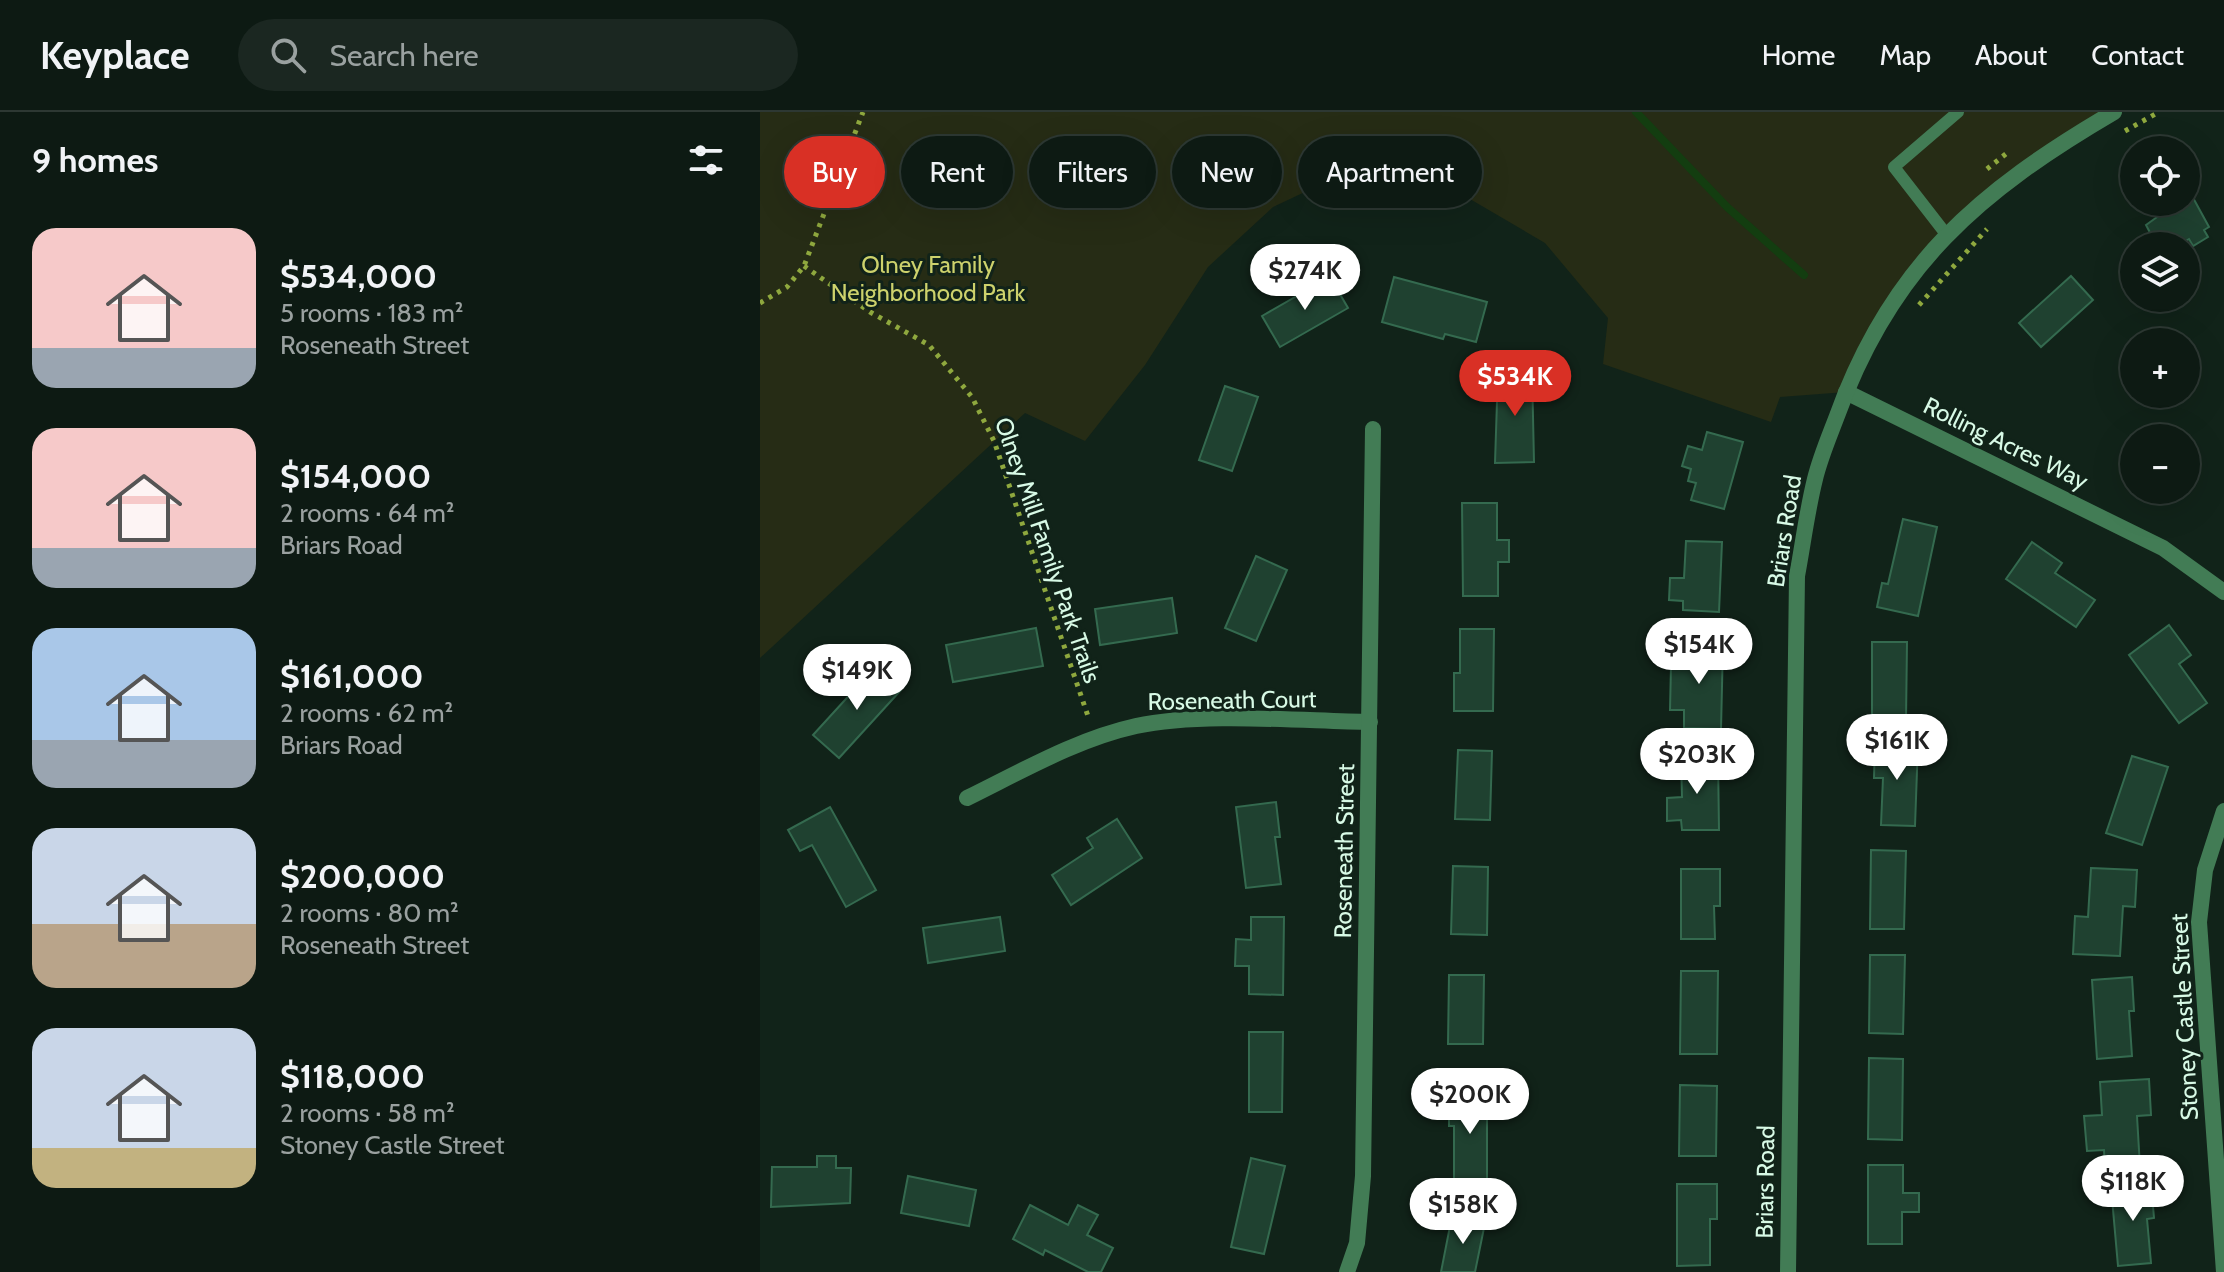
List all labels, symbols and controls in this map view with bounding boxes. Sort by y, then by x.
search box [238,19,798,91]
text: Keyplace [40,32,190,79]
icon: search [266,33,310,77]
text: Search here [330,37,479,74]
text: Home [1762,38,1835,72]
text: Map [1879,38,1931,72]
text: About [1975,38,2047,72]
text: Contact [2091,38,2184,72]
chip: Buy [784,136,885,208]
chip: Rent [901,136,1013,208]
chip: Filters [1029,136,1156,208]
chip: New [1172,136,1282,208]
chip: Apartment [1298,136,1482,208]
map controls [2120,136,2200,504]
button: locate [2120,136,2200,216]
icon: filters [684,138,728,182]
text: 9 homes [32,139,158,181]
button: layers [2120,232,2200,312]
pin: $274K [1249,244,1361,312]
park label: Olney Family Neighborhood Park [831,250,1025,307]
text: $274K [1268,254,1342,286]
text: $534,000 [280,255,437,297]
icon: home [96,260,192,356]
text: 5 rooms · 183 m² [280,297,463,329]
button: + [2120,328,2200,408]
text: Roseneath Street [280,329,469,361]
pin: $534K [1459,350,1571,418]
text: $534K [1477,360,1553,392]
street label: Rolling Acres Way [1919,391,2093,495]
street label: Olney Mill Family Park Trails [989,413,1107,687]
button: − [2120,424,2200,504]
text: $154,000 [280,455,431,497]
icon: home [96,460,192,556]
street label: Briars Road [1761,473,1807,589]
text: 2 rooms · 64 m² [280,497,455,529]
text: Briars Road [280,529,403,561]
pin: $154K [1643,618,1755,686]
text: $154K [1663,628,1735,660]
pin: $149K [801,644,913,712]
text: $149K [821,654,893,686]
text: $161,000 [280,655,424,697]
icon: home [96,660,192,756]
street label: Roseneath Court [1147,684,1317,716]
text: 2 rooms · 62 m² [280,697,453,729]
pin: $161K [1841,714,1953,782]
text: $161K [1864,724,1930,756]
pin: $203K [1641,728,1753,796]
text: Briars Road [280,729,403,761]
text: $203K [1658,738,1736,770]
street label: Roseneath Street [1328,763,1360,939]
text: $200,000 [280,855,445,897]
icon: home [96,860,192,956]
text: 2 rooms · 80 m² [280,897,459,929]
street label: Stoney Castle Street [2164,913,2204,1121]
text: Roseneath Street [280,929,469,961]
text: $118,000 [280,1055,425,1097]
icon: home [96,1060,192,1156]
pin: $200K [1414,1068,1526,1136]
text: $200K [1429,1078,1511,1110]
text: 2 rooms · 58 m² [280,1097,455,1129]
street label: Briars Road [1750,1125,1780,1239]
text: Stoney Castle Street [280,1129,504,1161]
pin: $118K [2077,1155,2189,1223]
text: $118K [2100,1165,2166,1197]
pin: $158K [1407,1178,1519,1246]
text: $158K [1428,1188,1498,1220]

